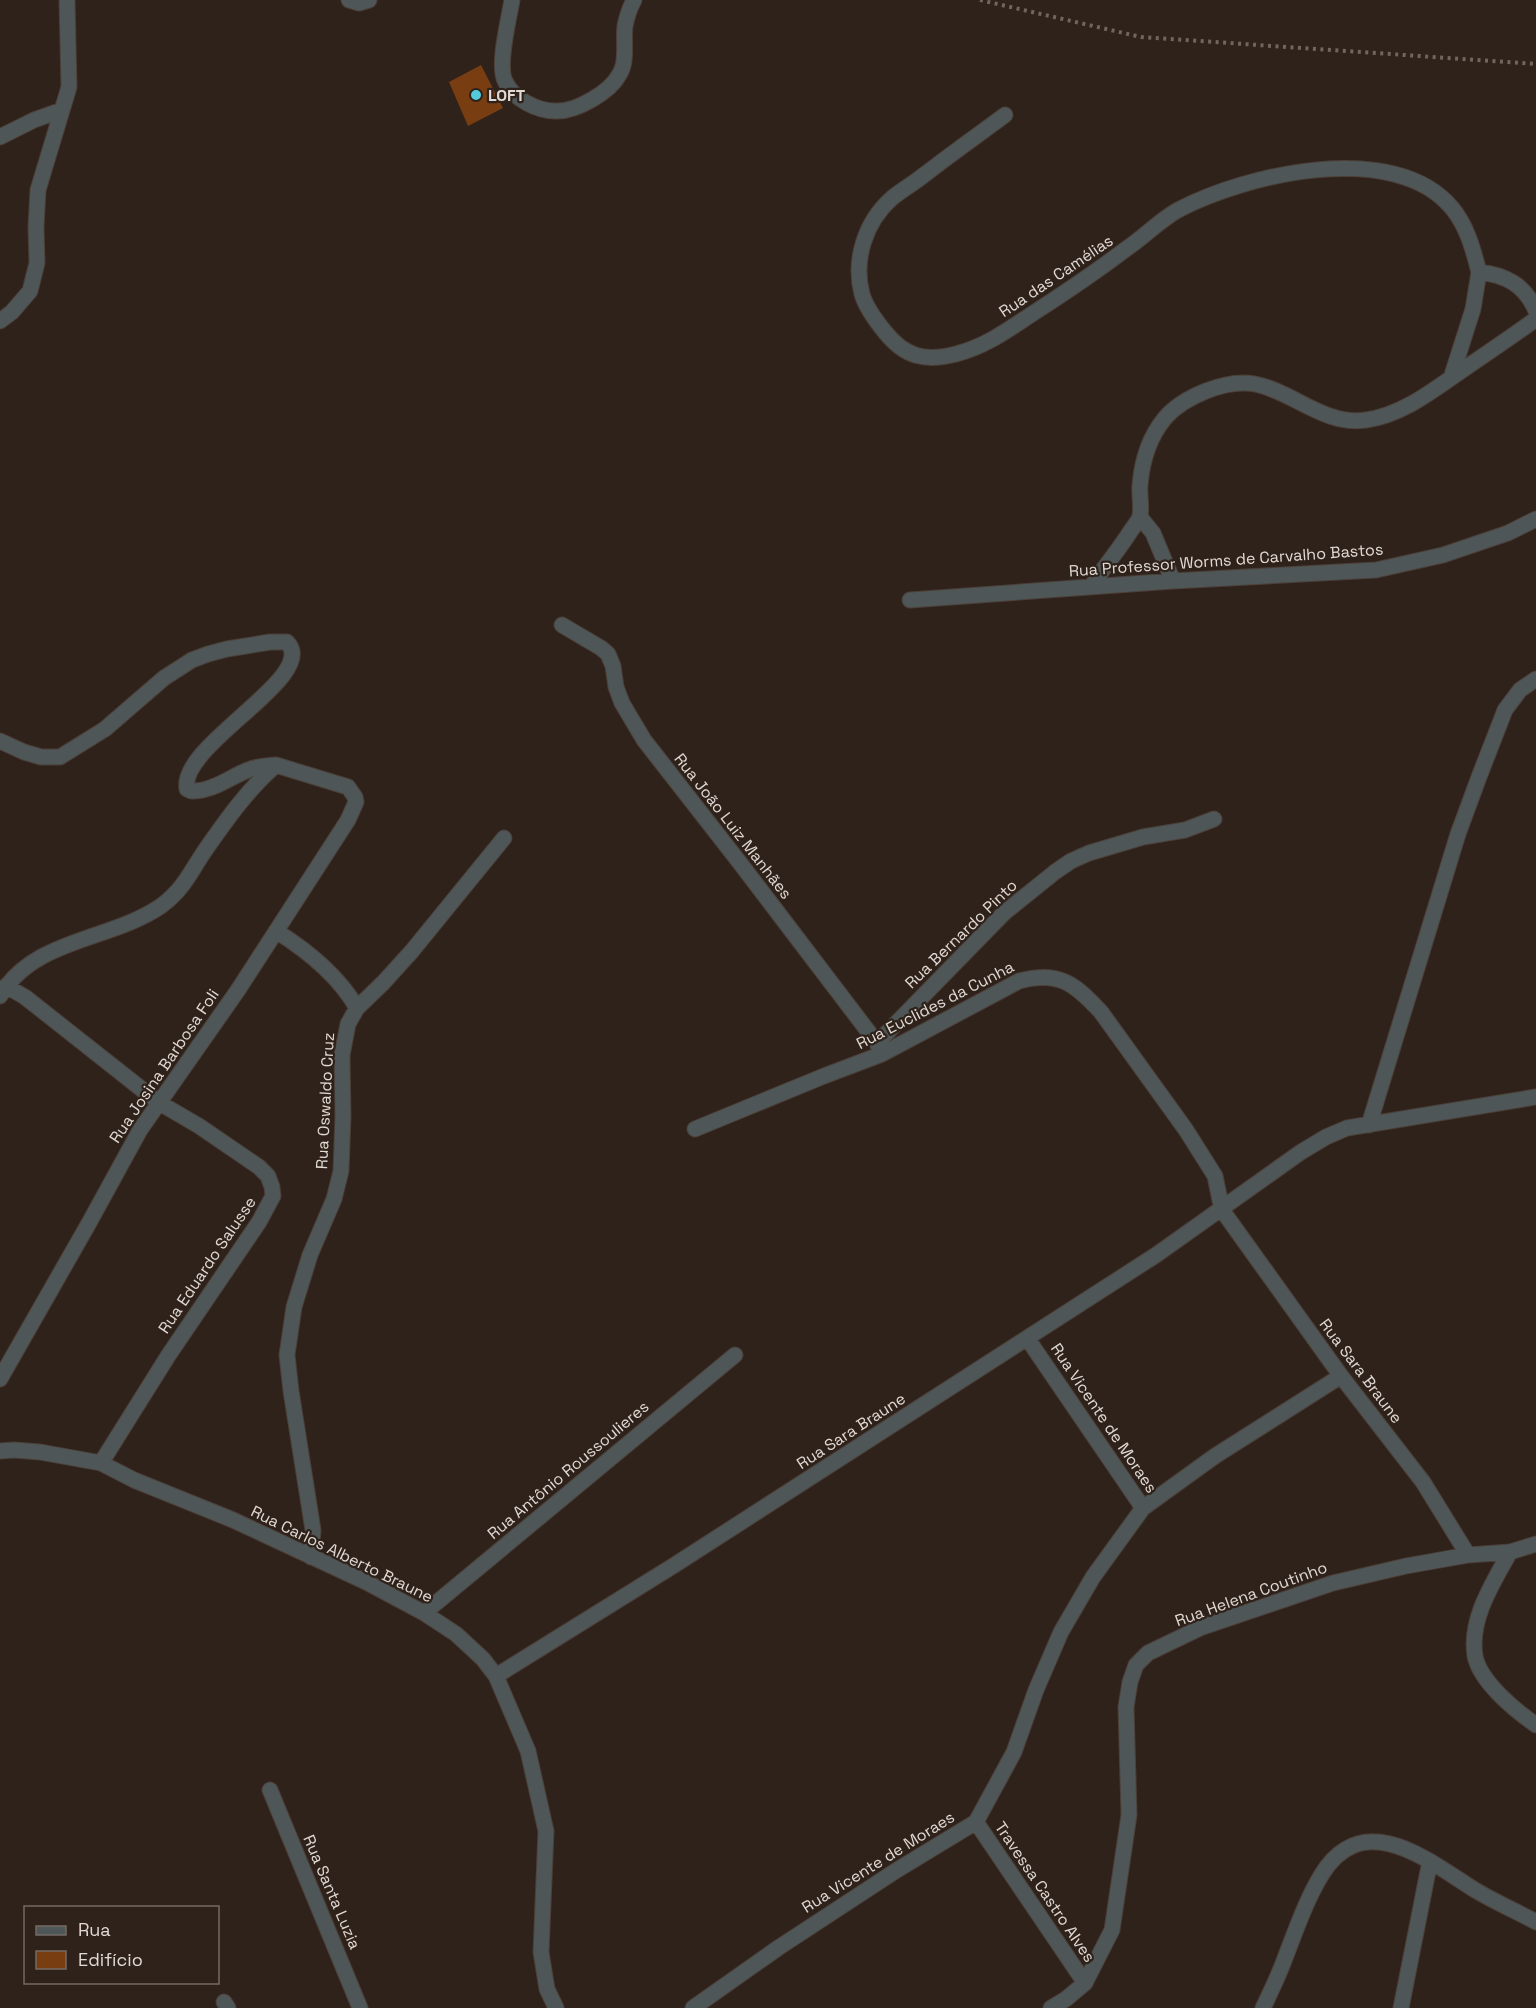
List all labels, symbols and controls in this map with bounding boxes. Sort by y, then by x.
place label: LOFT [488,85,526,106]
marker: LOFT [469,88,483,102]
street label: Rua das Camélias [995,230,1117,322]
street label: Rua Professor Worms de Carvalho Bastos [1068,539,1384,581]
street label: Rua João Luiz Manhães [669,749,797,903]
street label: Rua Bernardo Pinto [900,875,1022,993]
street label: Rua Euclides da Cunha [853,956,1017,1054]
street label: Rua Josina Barbosa Foli [105,985,223,1147]
street label: Rua Oswaldo Cruz [311,1032,339,1170]
street label: Rua Eduardo Salusse [153,1193,261,1337]
street label: Rua Sara Braune [1315,1314,1407,1428]
street label: Rua Vicente de Moraes [1046,1339,1162,1497]
street label: Rua Sara Braune [793,1388,909,1474]
street label: Rua Antônio Roussoulieres [483,1396,653,1544]
street label: Rua Carlos Alberto Braune [247,1501,437,1607]
street label: Rua Helena Coutinho [1172,1557,1330,1631]
street label: Rua Vicente de Moraes [798,1806,958,1918]
street label: Travessa Castro Alves [990,1818,1100,1966]
street label: Rua Santa Luzia [298,1832,366,1952]
legend [24,1906,219,1984]
text: Rua [78,1918,111,1941]
text: Edifício [78,1948,143,1971]

